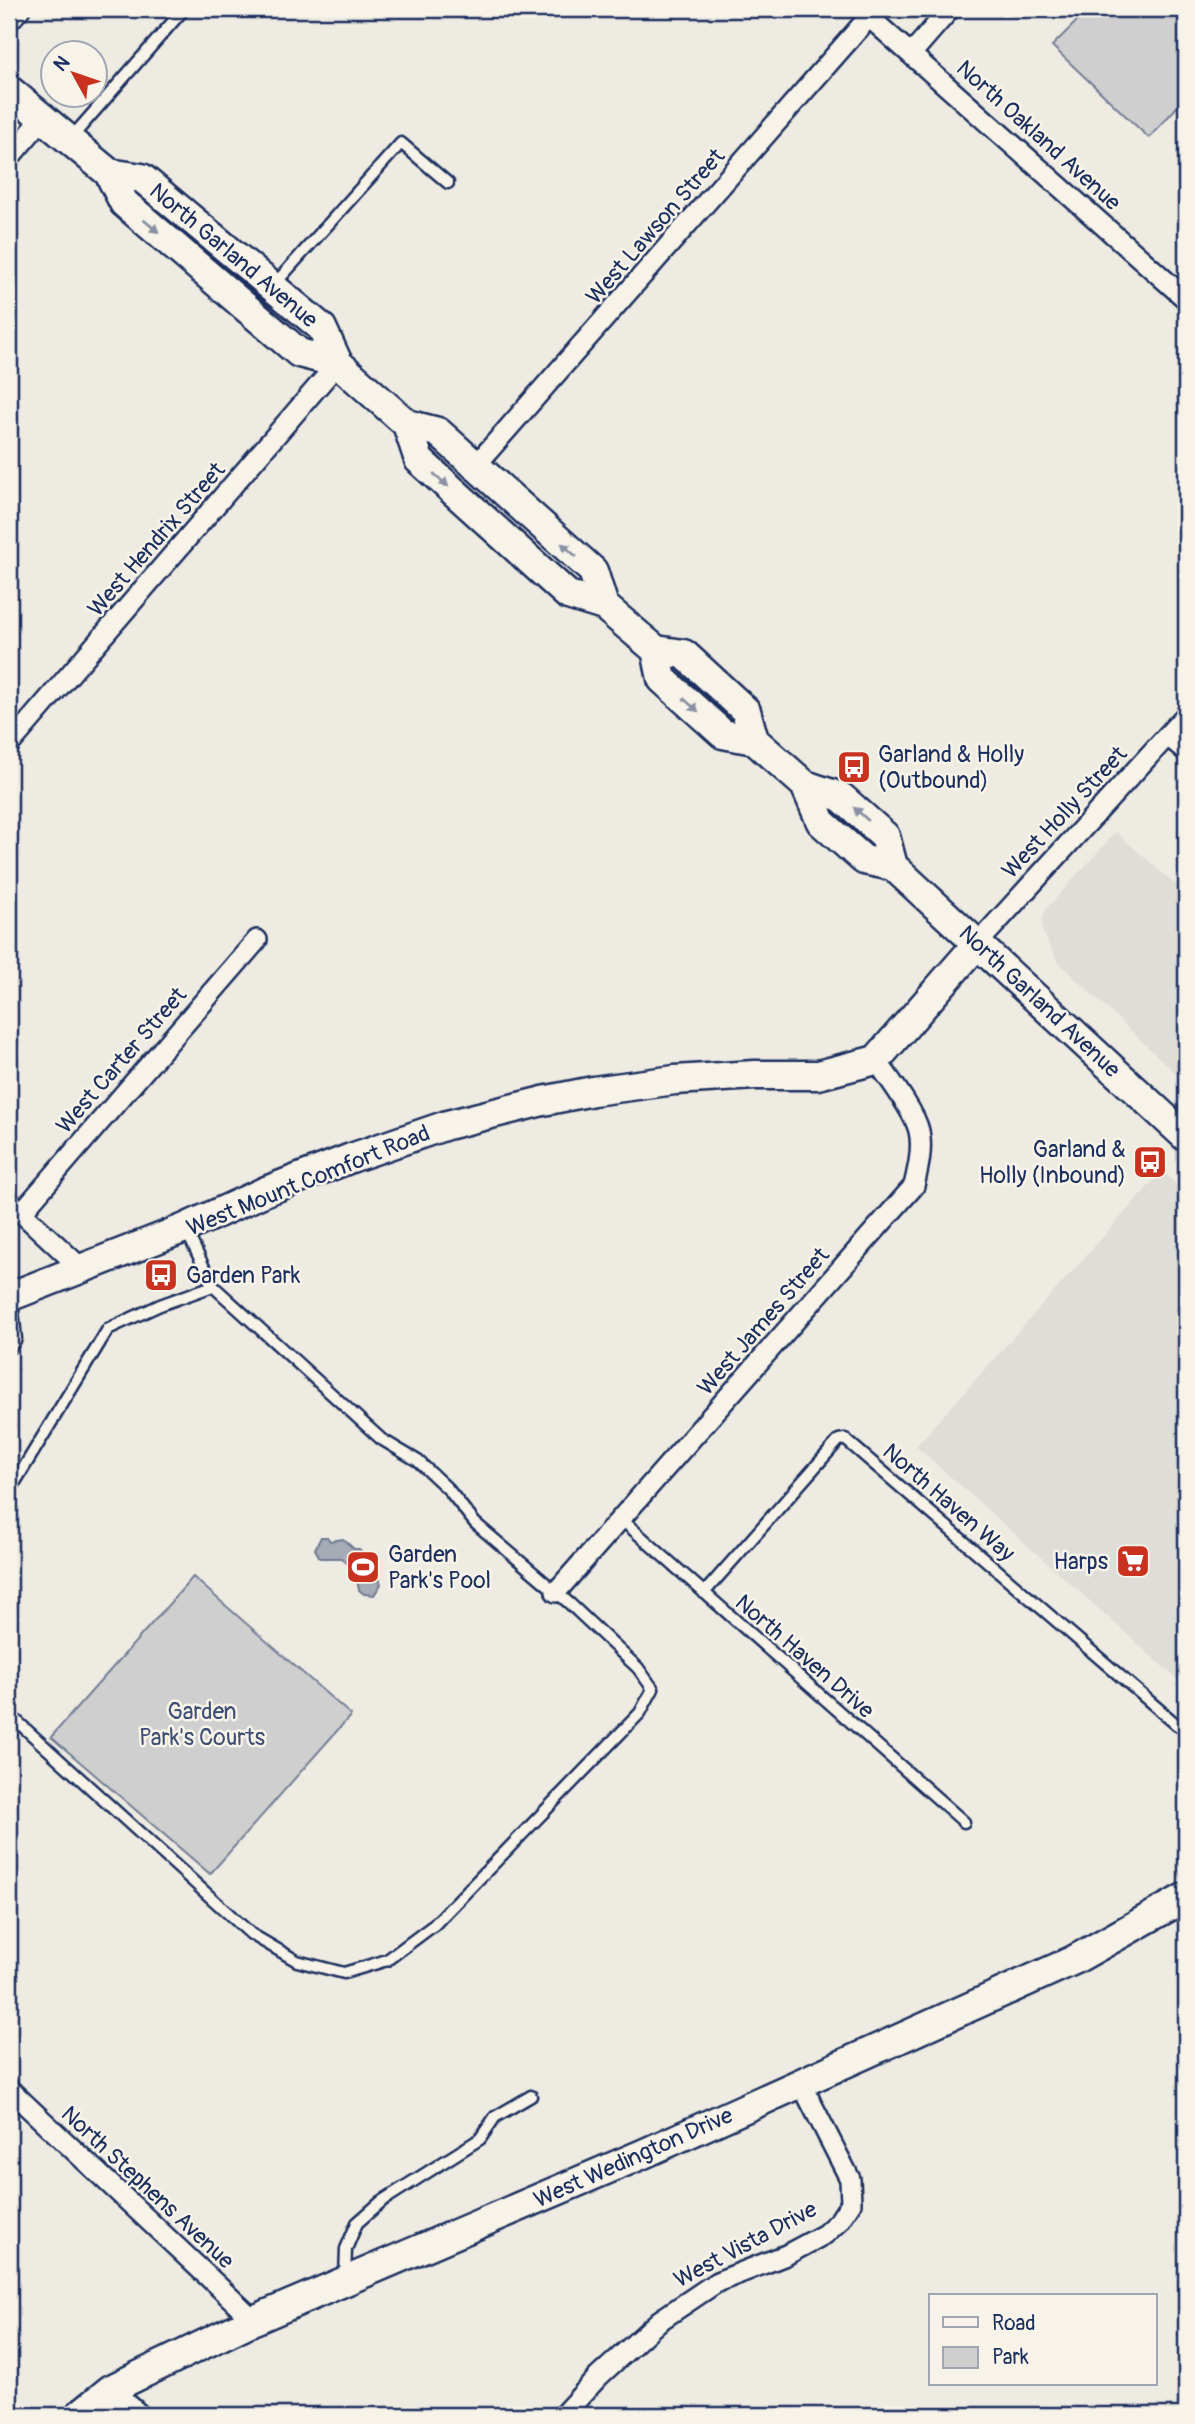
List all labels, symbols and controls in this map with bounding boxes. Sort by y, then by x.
north arrow [38,38,108,108]
text: N [48,51,75,76]
street label: North Oakland Avenue [950,54,1127,217]
street label: West Lawson Street [580,142,732,310]
street label: North Garland Avenue [144,177,324,335]
one-way arrow [141,218,159,233]
street label: West Hendrix Street [81,455,232,623]
one-way arrow [432,472,450,488]
one-way arrow [561,542,578,558]
one-way arrow [682,697,700,713]
place label: Garland & Holly (Outbound) [878,740,1024,795]
street label: West Holly Street [996,740,1134,885]
bus stop icon: Garland & Holly (Outbound) [835,748,873,786]
one-way arrow [852,807,869,822]
street label: North Garland Avenue [953,919,1127,1084]
street label: West Carter Street [50,981,193,1140]
street label: West Mount Comfort Road [182,1118,434,1243]
place label: Garland & Holly (Inbound) [979,1135,1126,1190]
bus stop icon: Garland & Holly (Inbound) [1131,1143,1169,1181]
street label: West James Street [691,1241,836,1401]
bus stop icon: Garden Park [142,1256,180,1294]
place label: Garden Park [186,1261,301,1290]
street label: North Haven Way [877,1437,1021,1568]
place label: Garden Park's Pool [388,1540,491,1595]
supermarket icon: Harps [1114,1542,1152,1580]
place label: Harps [1053,1547,1108,1576]
sports icon: Garden Park's Pool [344,1548,382,1586]
street label: North Haven Drive [729,1588,881,1725]
park label: Garden Park's Courts [139,1697,265,1752]
street label: North Stephens Avenue [55,2100,241,2276]
street label: West Wedington Drive [529,2100,738,2214]
street label: West Vista Drive [669,2194,822,2294]
legend [929,2294,1156,2386]
text: Road [992,2310,1036,2337]
text: Park [992,2344,1029,2371]

